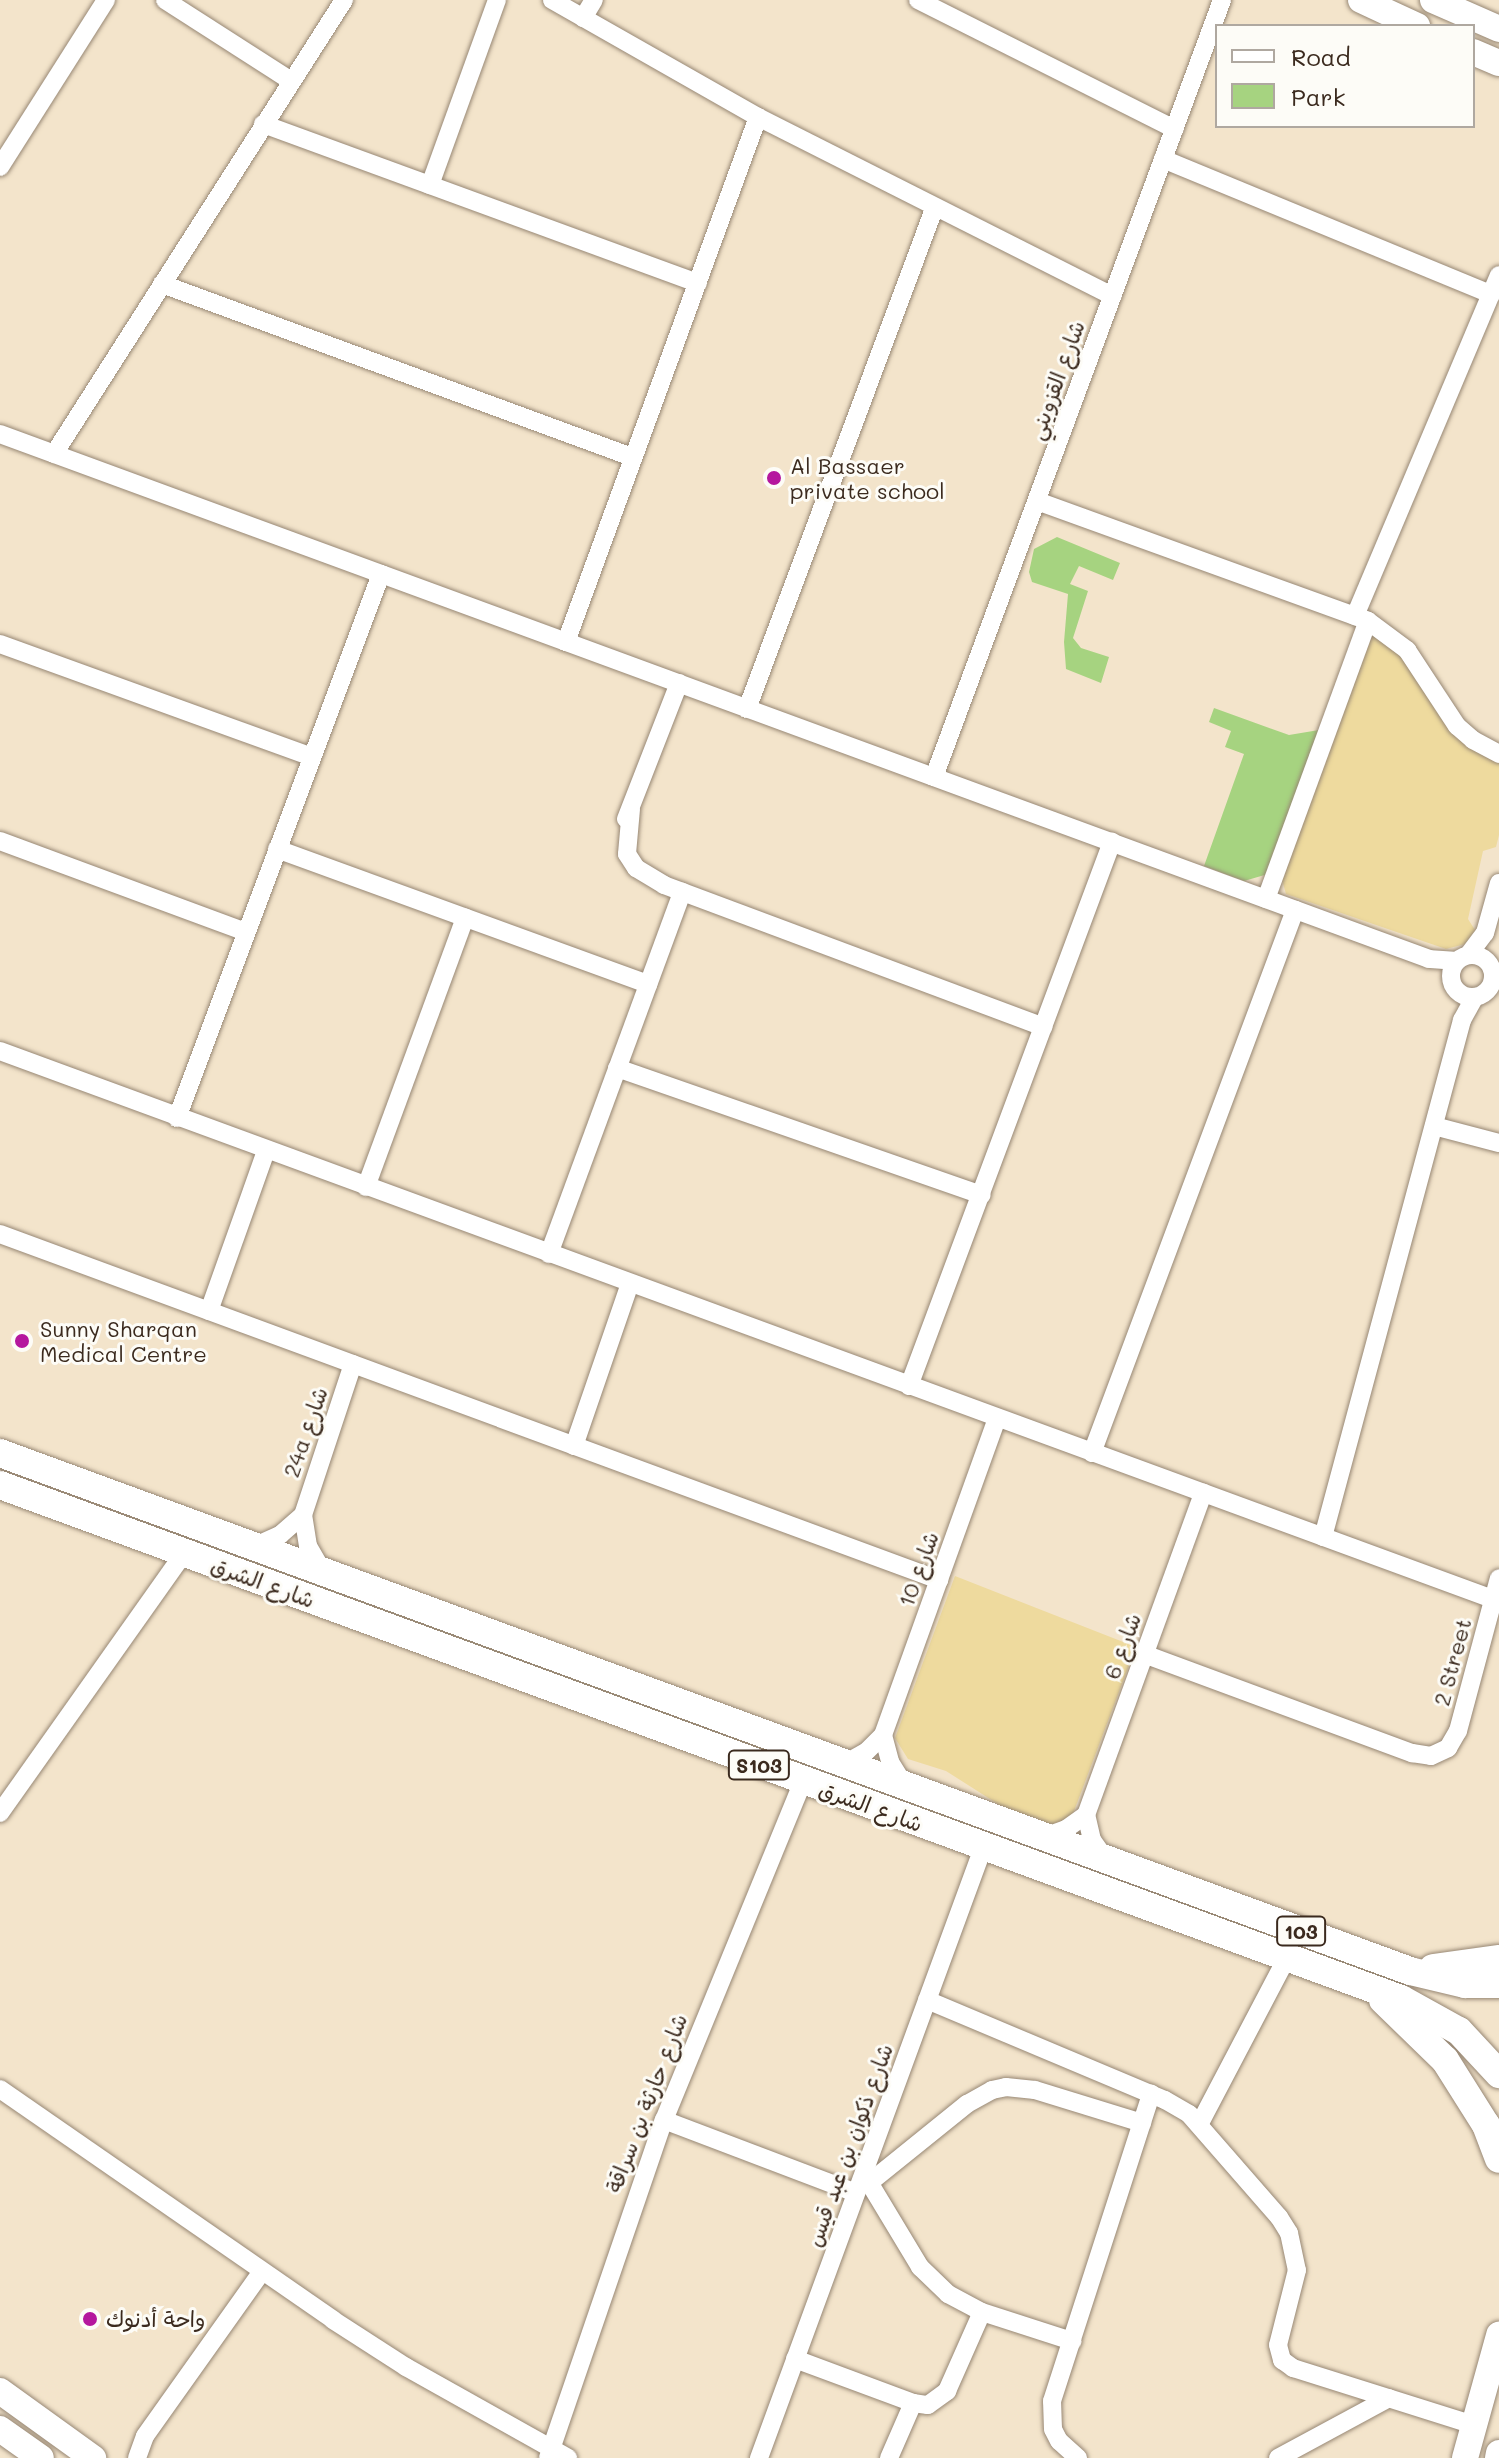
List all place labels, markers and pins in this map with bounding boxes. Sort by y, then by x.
place label: Al Bassaer private school [790,452,945,504]
marker: Al Bassaer private school [765,469,783,487]
place label: Sunny Sharqan Medical Centre [40,1315,207,1366]
marker: Sunny Sharqan Medical Centre [11,1330,33,1352]
place label: واحة أدنوك [106,2306,205,2332]
marker: واحة أدنوك [81,2310,99,2328]

